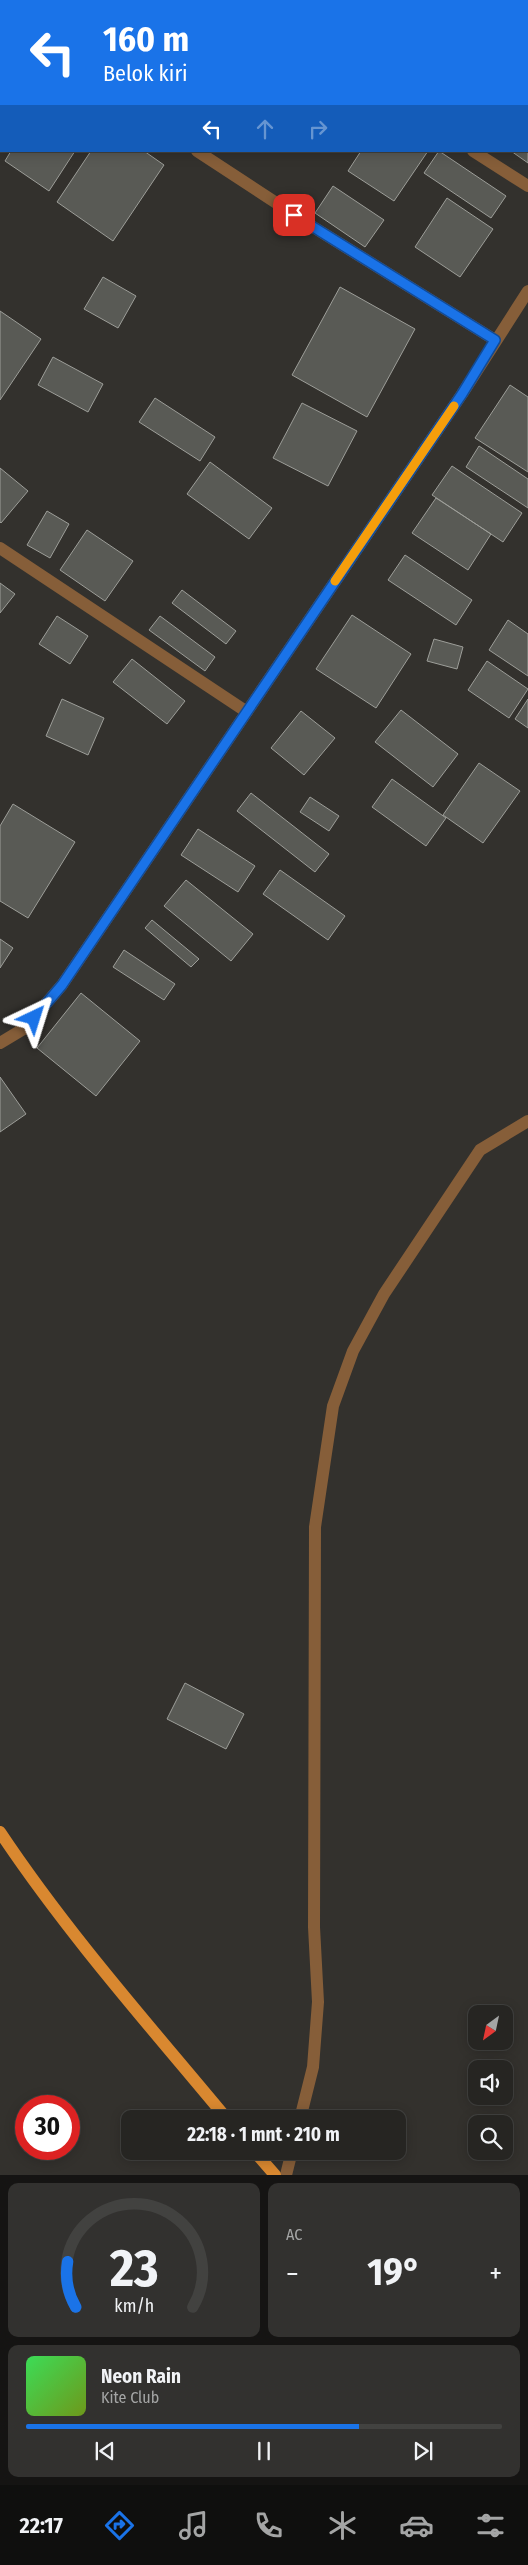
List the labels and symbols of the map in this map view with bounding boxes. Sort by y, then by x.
pin [273,194,315,236]
position arrow [7,991,59,1043]
north arrow [468,2005,512,2050]
speed limit sign: 30 [15,2095,80,2160]

